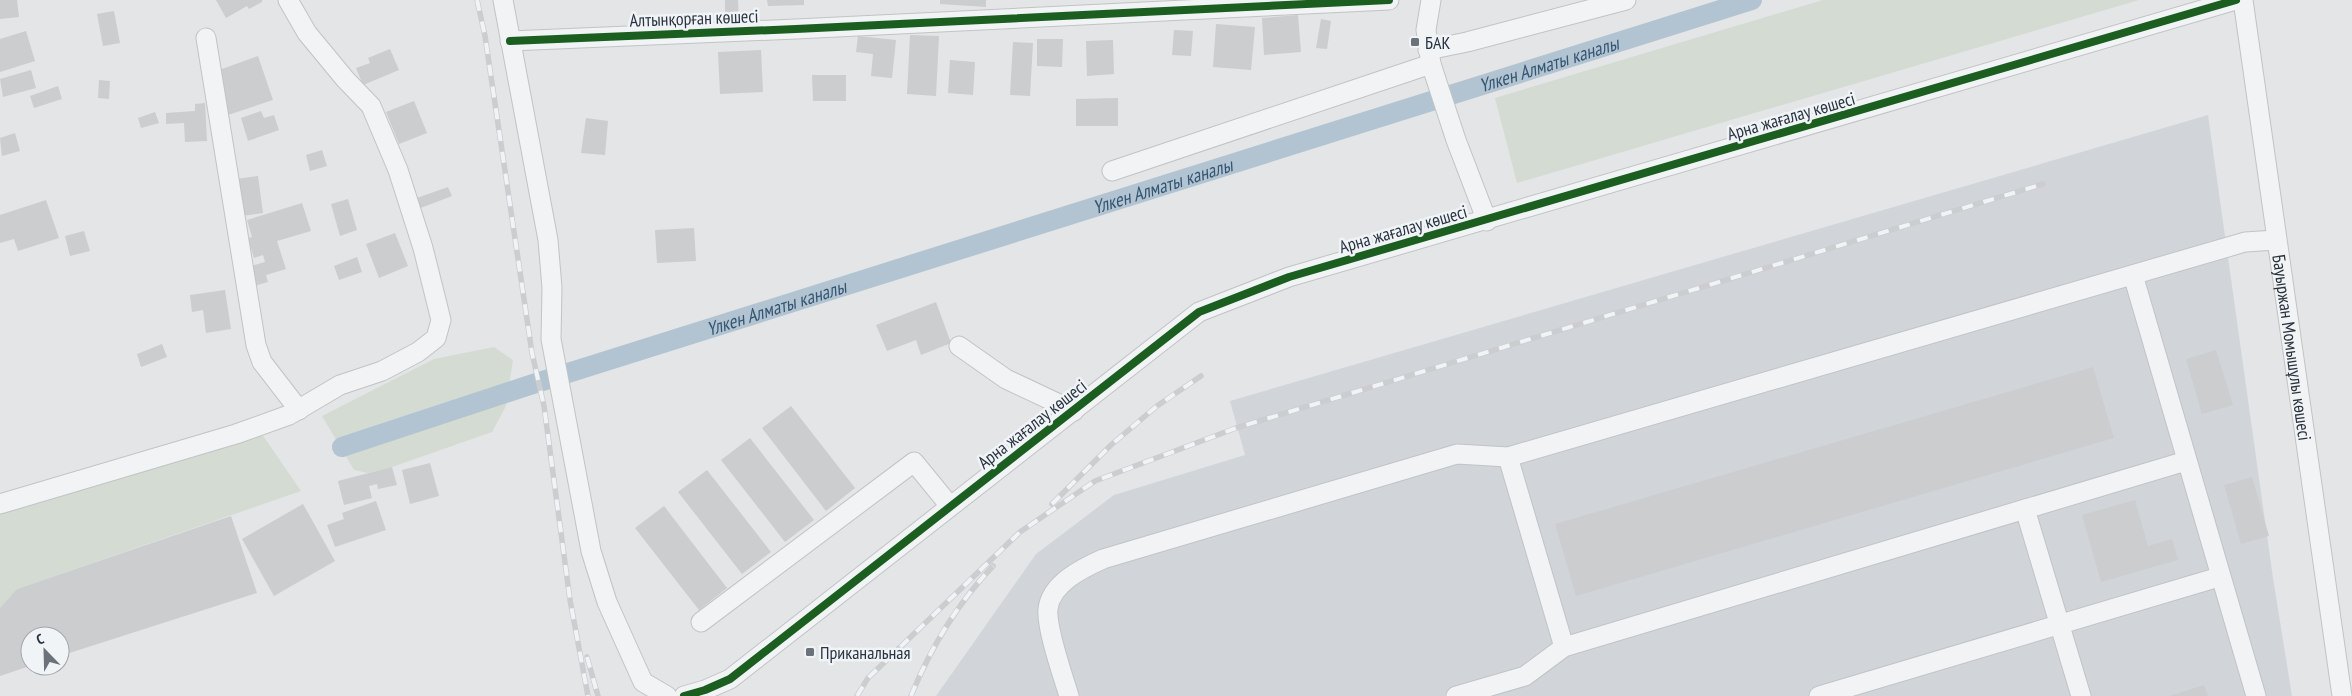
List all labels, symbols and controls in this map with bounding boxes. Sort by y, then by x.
street label: Алтынқорған көшесі [629,4,759,32]
water label: Үлкен Алматы каналы [1476,30,1623,97]
place label: БАК [1425,31,1451,54]
marker: БАК [1409,36,1421,48]
street label: Арна жағалау көшесі [1724,87,1858,145]
water label: Үлкен Алматы каналы [1090,152,1237,219]
street label: Арна жағалау көшесі [1336,200,1470,258]
street label: Бауыржан Момышұлы көшесі [2268,253,2317,442]
water label: Үлкен Алматы каналы [703,274,851,341]
street label: Арна жағалау көшесі [973,374,1091,474]
north arrow [20,626,70,676]
text: С [33,629,47,649]
place label: Приканальная [820,641,911,664]
marker: Приканальная [804,646,816,658]

